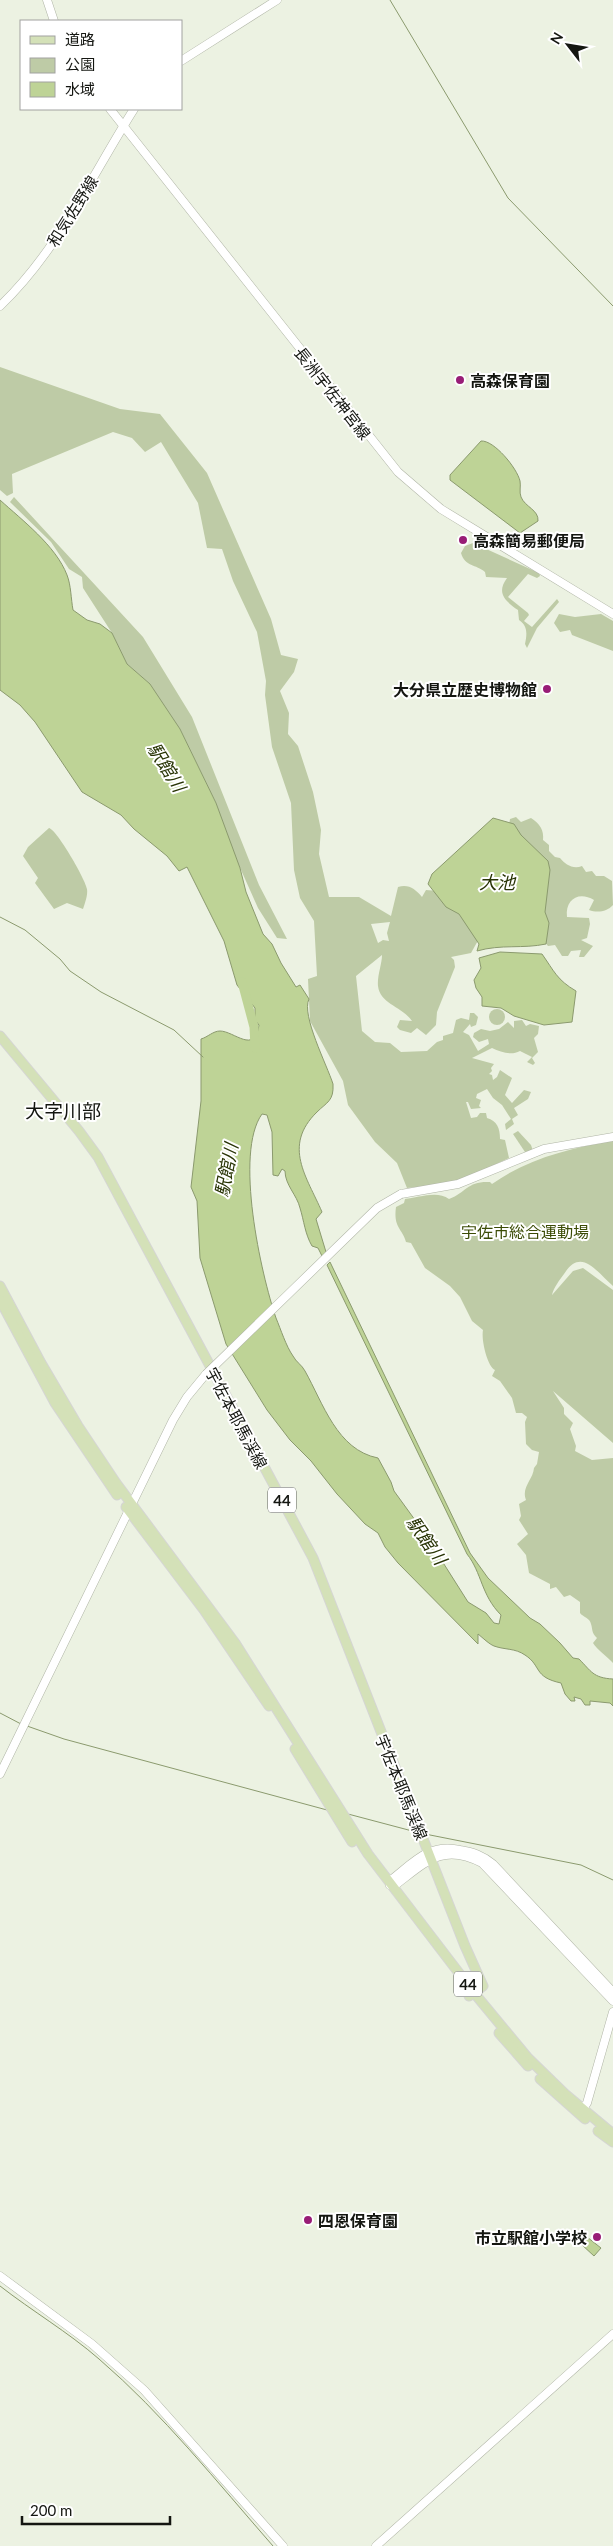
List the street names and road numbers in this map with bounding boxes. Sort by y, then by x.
street label: 和気佐野線 [43,172,101,250]
street label: 長洲宇佐神宮線 [291,343,375,443]
street label: 宇佐本耶馬渓線 [202,1364,272,1472]
road number: 44 [268,1488,296,1512]
street label: 宇佐本耶馬渓線 [372,1732,432,1842]
road number: 44 [454,1972,482,1996]

